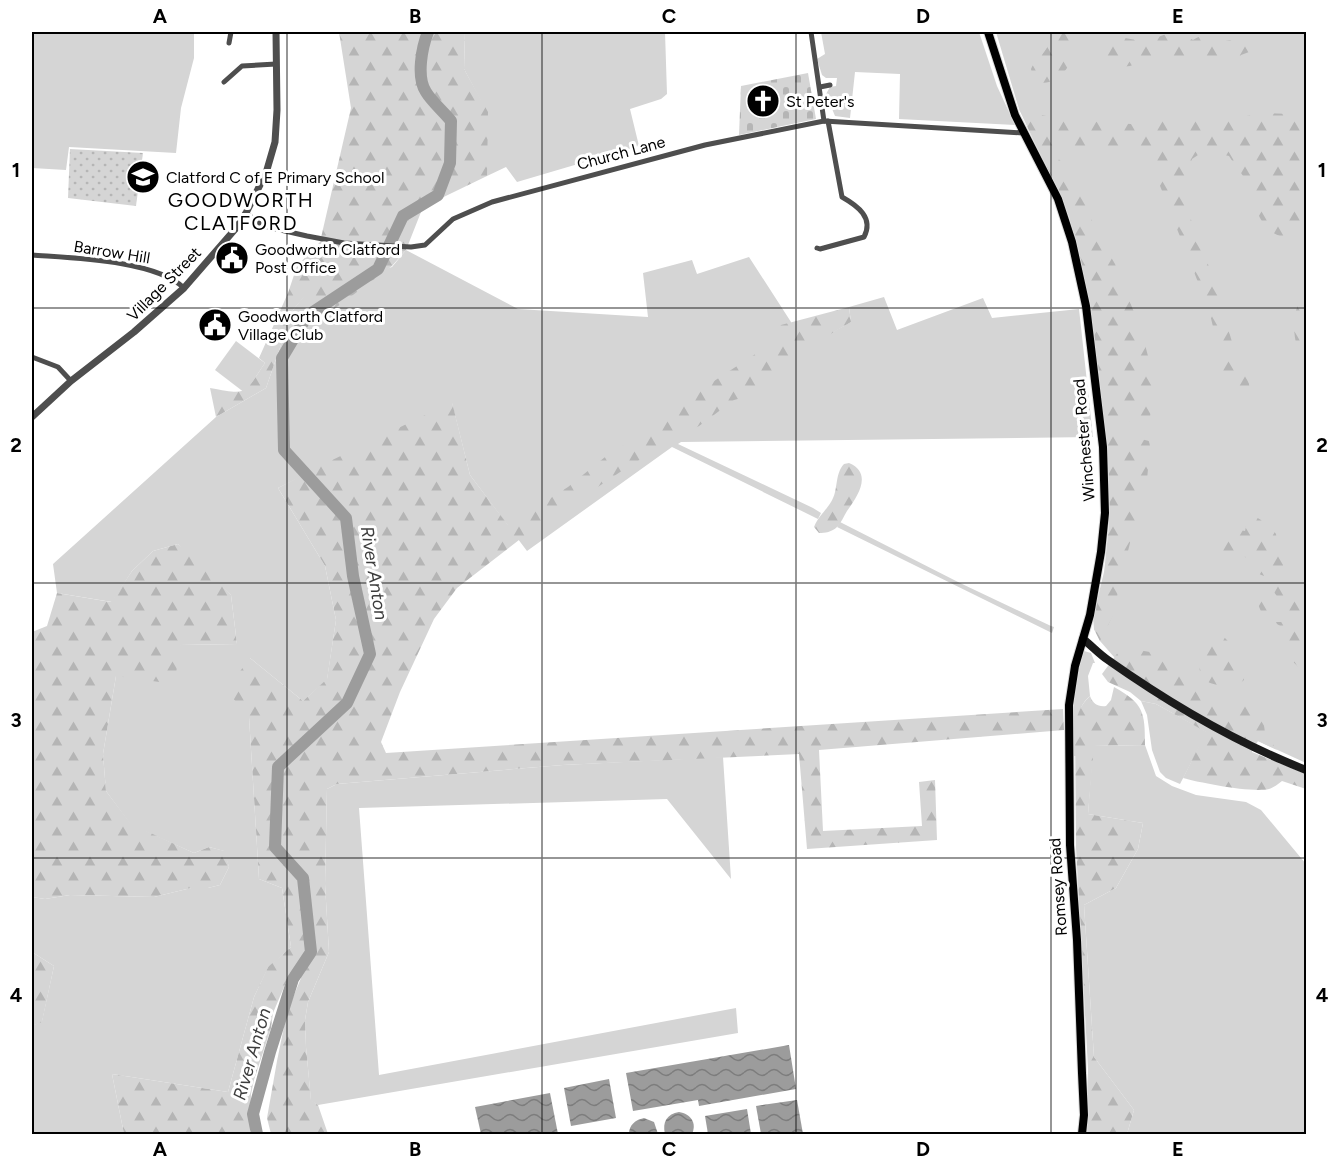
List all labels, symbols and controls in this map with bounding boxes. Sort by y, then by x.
text: A [153,4,168,28]
text: B [409,4,421,28]
text: C [662,4,676,28]
text: D [916,4,930,28]
text: E [1172,4,1184,28]
church icon: St Peter's [745,83,781,119]
place label: St Peter's [786,92,854,111]
street label: Church Lane [575,132,667,174]
text: 1 [12,158,20,182]
text: 1 [1318,158,1326,182]
school or university icon: Clatford C of E Primary School [125,159,161,195]
place label: Clatford C of E Primary School [166,168,385,187]
district label: GOODWORTH CLATFORD [168,188,314,235]
street label: Barrow Hill [72,237,152,267]
public building icon: Goodworth Clatford Post Office [214,240,250,276]
place label: Goodworth Clatford Post Office [255,240,400,277]
street label: Village Street [123,243,205,325]
public building icon: Goodworth Clatford Village Club [197,307,233,343]
place label: Goodworth Clatford Village Club [238,307,383,344]
street label: Winchester Road [1069,378,1099,502]
text: 2 [10,433,22,457]
text: 2 [1316,433,1328,457]
water label: River Anton [356,524,392,622]
text: 3 [10,708,22,732]
text: 3 [1316,708,1328,732]
street label: Romsey Road [1045,837,1071,937]
text: 4 [10,983,23,1007]
text: 4 [1316,983,1329,1007]
water label: River Anton [228,1005,276,1103]
text: A [153,1137,168,1161]
text: B [409,1137,421,1161]
text: C [662,1137,676,1161]
text: D [916,1137,930,1161]
text: E [1172,1137,1184,1161]

